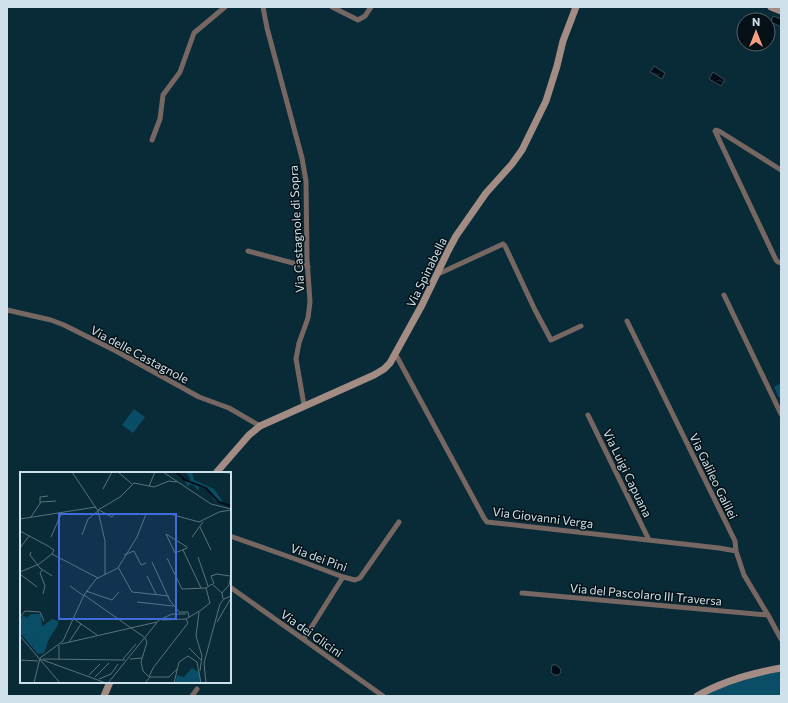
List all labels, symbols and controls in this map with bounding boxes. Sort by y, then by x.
north arrow [736,12,776,52]
text: N [752,15,760,28]
street label: Via Castagnole di Sopra [286,165,306,293]
street label: Via Spinabella [403,235,449,309]
street label: Via delle Castagnole [89,322,191,386]
street label: Via Luigi Capuana [601,427,655,519]
street label: Via Galileo Galilei [687,431,741,521]
inset map [20,472,231,683]
street label: Via Giovanni Verga [492,504,594,530]
street label: Via dei Pini [289,540,349,574]
street label: Via del Pascolaro III Traversa [569,580,723,608]
street label: Via dei Glicini [278,606,346,660]

